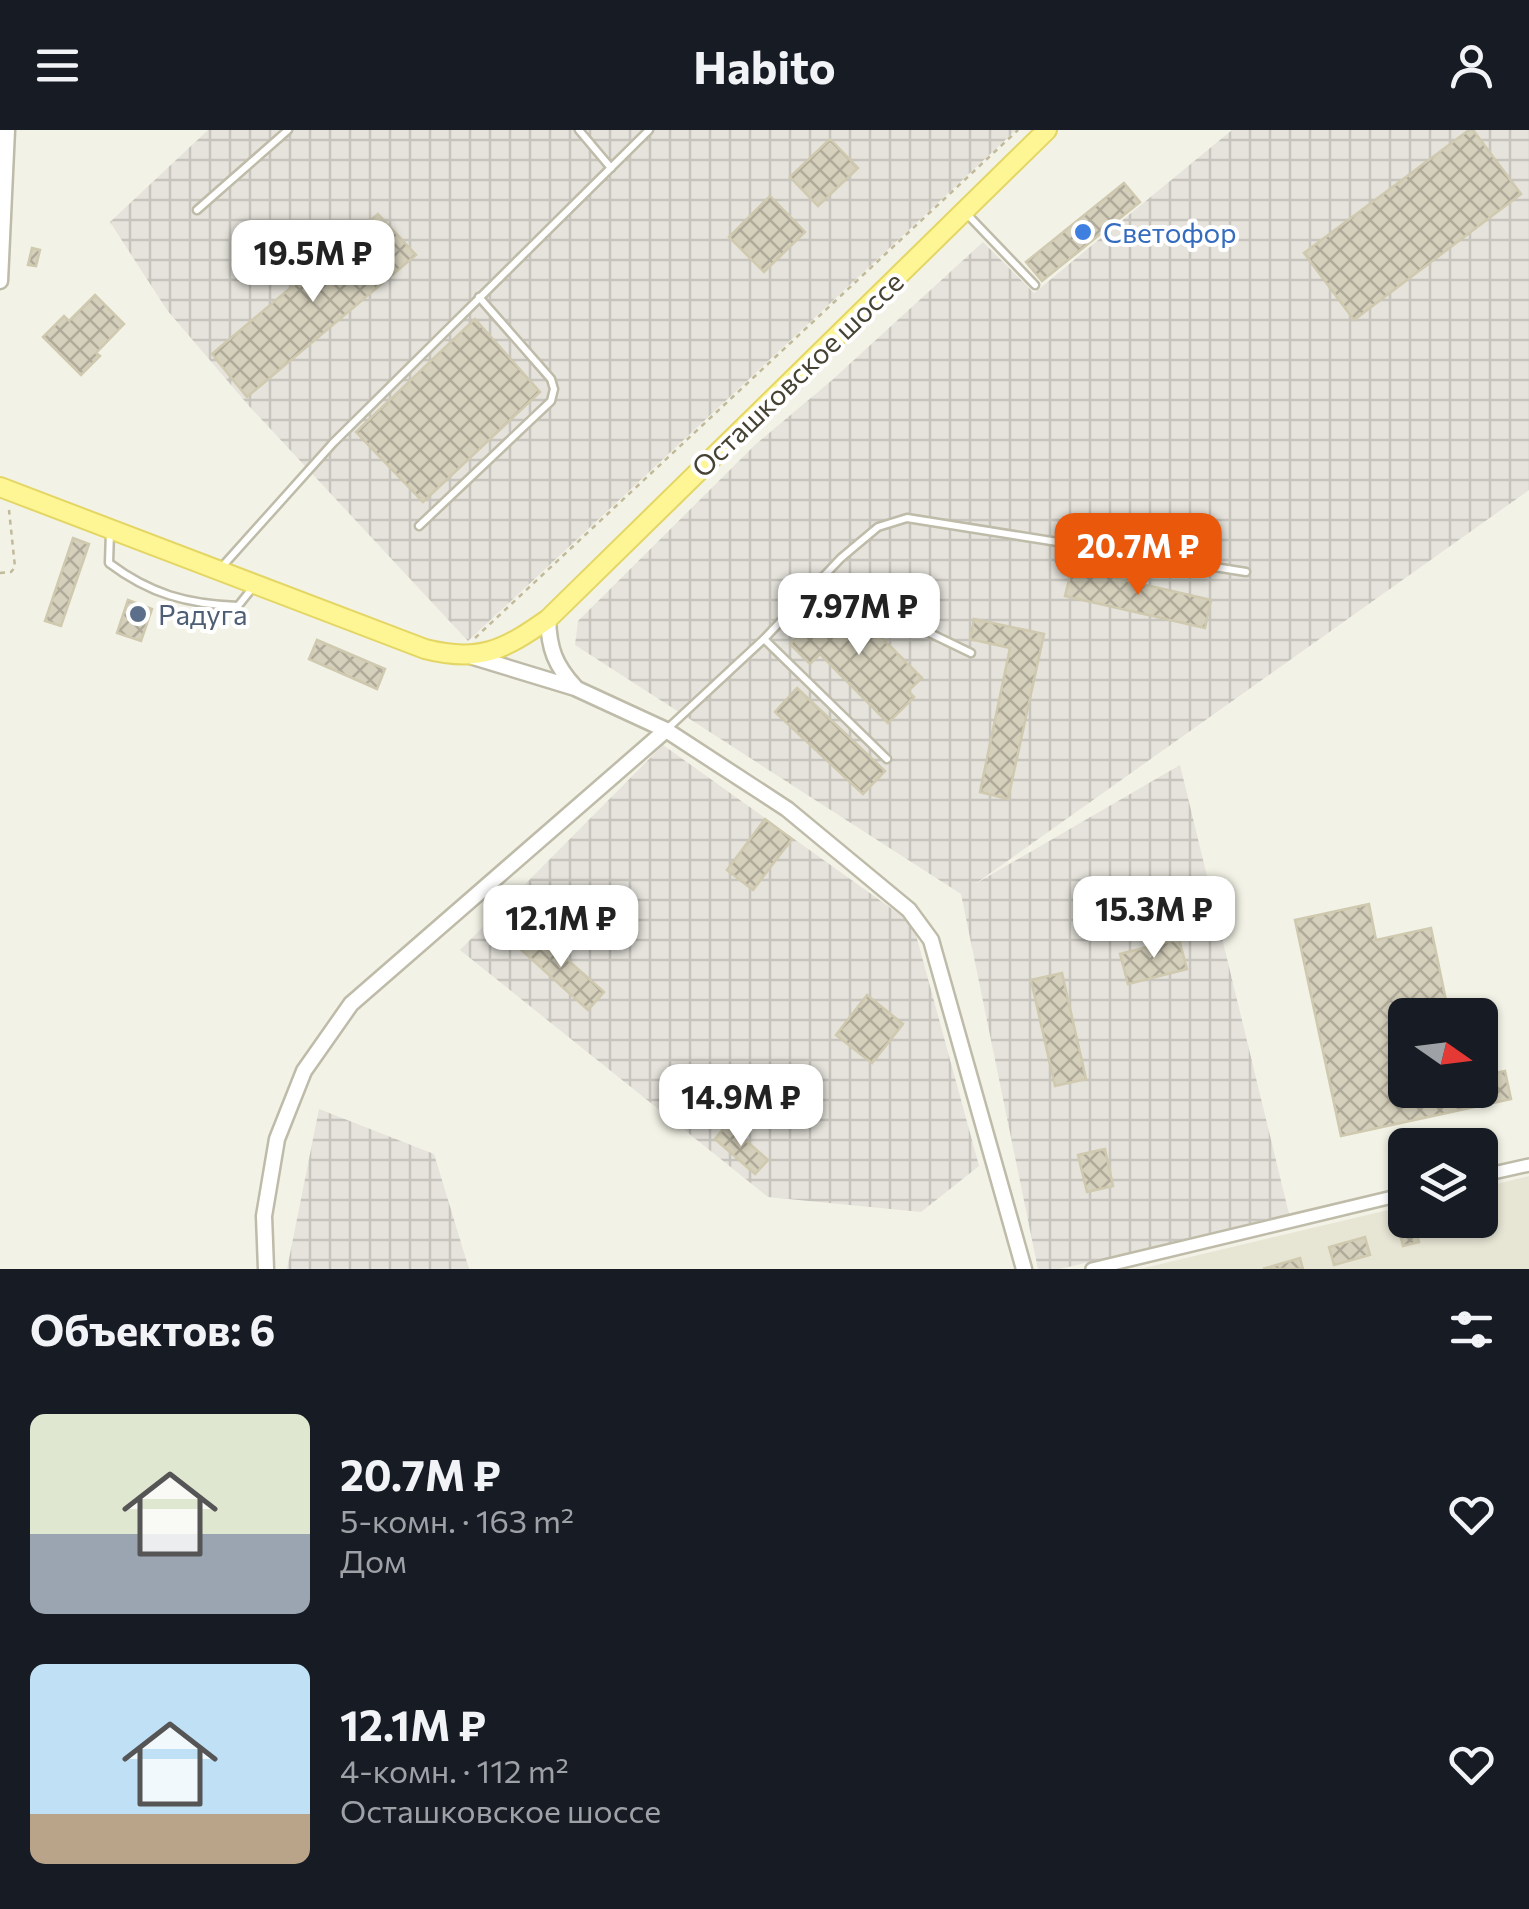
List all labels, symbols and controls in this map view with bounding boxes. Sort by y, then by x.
icon: menu [30,38,85,93]
text: Habito [693,38,836,93]
icon: person [1444,38,1499,93]
place label: Светофор [1103,215,1237,249]
pin: 19.5M ₽ [221,220,405,305]
marker: Светофор [1072,221,1094,243]
text: 19.5M ₽ [254,232,372,272]
street label: Осташковское шоссе [684,264,910,484]
pin: 20.7M ₽ [1046,513,1230,598]
text: 20.7M ₽ [1077,525,1199,565]
pin: 7.97M ₽ [767,573,951,658]
text: 7.97M ₽ [800,585,918,625]
place label: Радуга [158,597,248,631]
marker: Радуга [127,603,149,625]
pin: 15.3M ₽ [1062,876,1246,961]
pin: 12.1M ₽ [469,885,653,970]
text: 15.3M ₽ [1095,888,1213,928]
text: 12.1M ₽ [505,897,617,937]
north arrow [1388,998,1498,1108]
map controls [1388,998,1498,1238]
pin: 14.9M ₽ [649,1064,833,1149]
text: 14.9M ₽ [681,1076,801,1116]
button: layers [1388,1128,1498,1238]
icon: filters [1444,1302,1499,1357]
text: Объектов: 6 [30,1303,275,1355]
text: 20.7M ₽ [340,1448,501,1500]
icon: home [110,1454,230,1574]
icon: heart [1444,1487,1499,1542]
text: 5-комн. · 163 m² [340,1500,574,1540]
text: Дом [340,1540,407,1580]
text: 12.1M ₽ [340,1698,486,1750]
icon: home [110,1704,230,1824]
icon: heart [1444,1737,1499,1792]
text: 4-комн. · 112 m² [340,1750,569,1790]
text: Осташковское шоссе [340,1790,661,1830]

